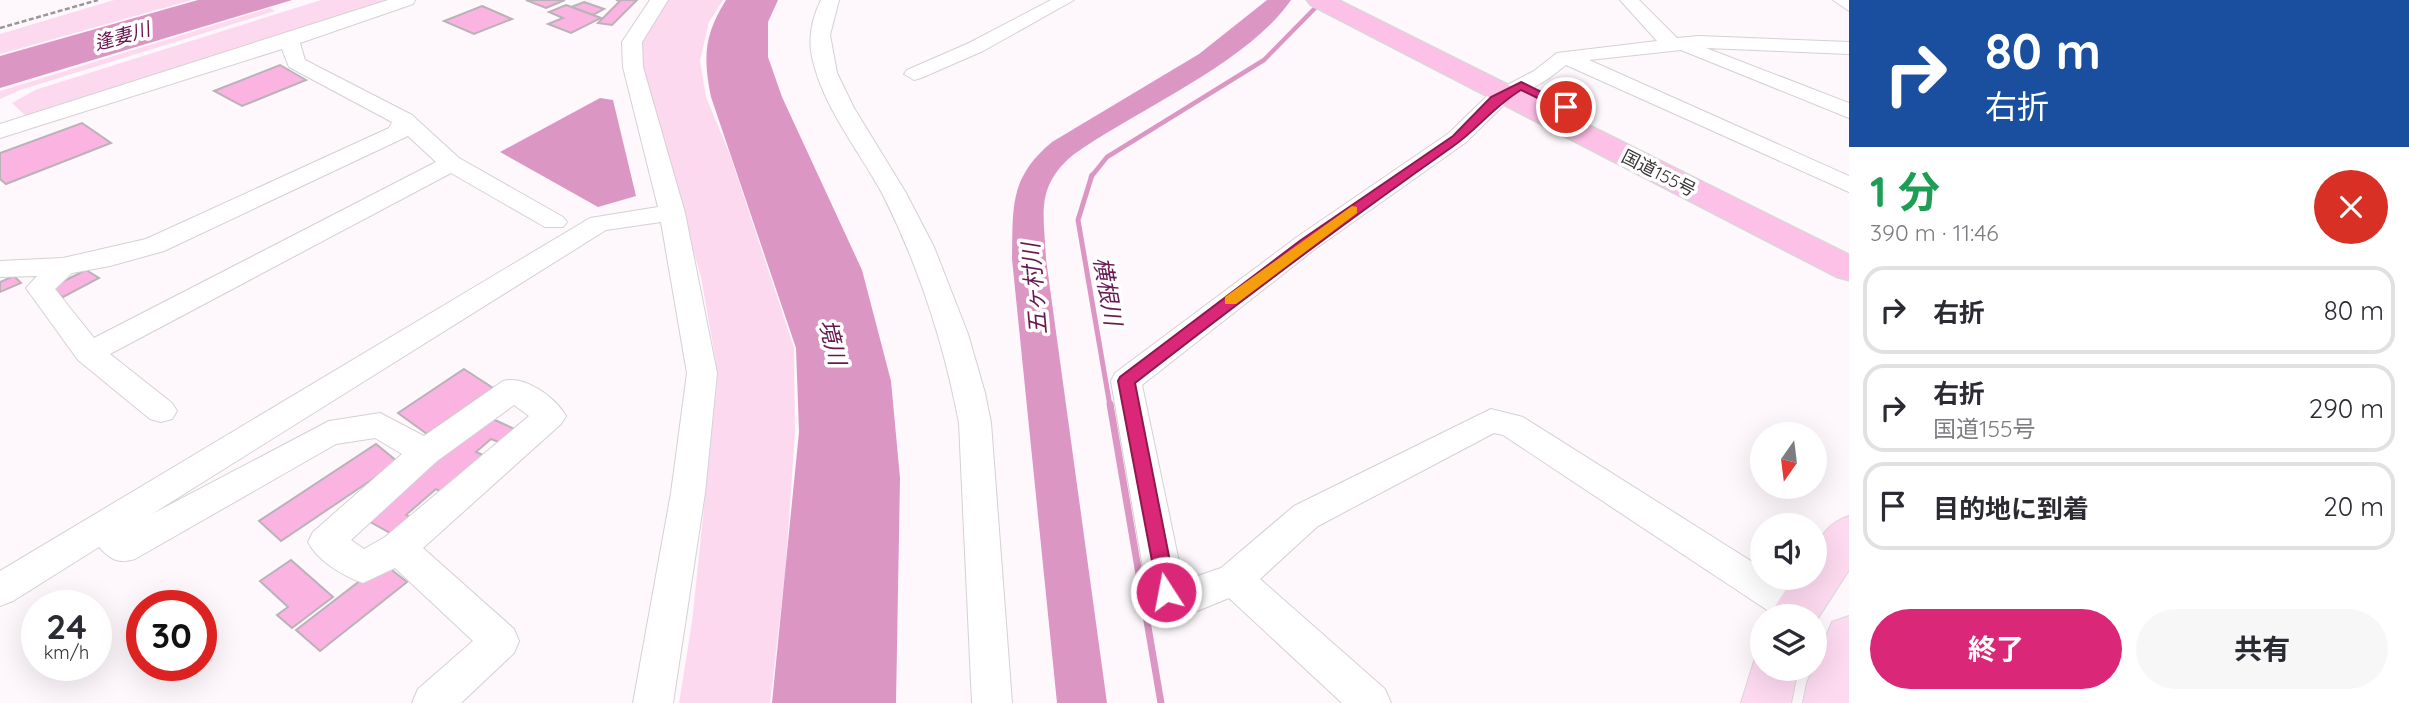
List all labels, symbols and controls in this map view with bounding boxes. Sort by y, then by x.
water label: 逢妻川 [91,16,155,55]
text: 80 m [1985,20,2101,81]
icon: right [1870,28,1961,119]
pin [1536,77,1596,137]
text: 右折 [1985,86,2049,126]
icon: arrive [1547,88,1585,126]
street label: 国道155号 [1618,145,1700,201]
text: 1 分 [1870,165,1940,218]
button: close [2314,170,2388,244]
text: 390 m · 11:46 [1870,218,1999,247]
water label: 五ヶ村川 [1015,239,1052,336]
water label: 横根川 [1088,255,1129,330]
icon: right [1874,291,1912,329]
text: 80 m [2324,294,2384,327]
text: 右折 [1933,296,1985,329]
water label: 境川 [813,316,853,371]
text: 右折 [1933,377,1985,410]
icon: right [1874,389,1912,427]
text: 290 m [2309,392,2384,425]
text: 国道155号 [1933,414,2036,443]
north arrow [1750,422,1827,499]
map controls [1750,422,1827,681]
icon: arrive [1874,487,1912,525]
text: 20 m [2323,490,2384,523]
text: 目的地に到着 [1933,492,2089,525]
button: sound [1750,513,1827,590]
position arrow [1129,555,1203,629]
speed limit sign: 30 [126,590,217,681]
text: 24 [46,604,87,648]
button: layers [1750,604,1827,681]
button: 終了 [1870,609,2122,689]
button: 共有 [2136,609,2388,689]
text: km/h [44,641,89,664]

